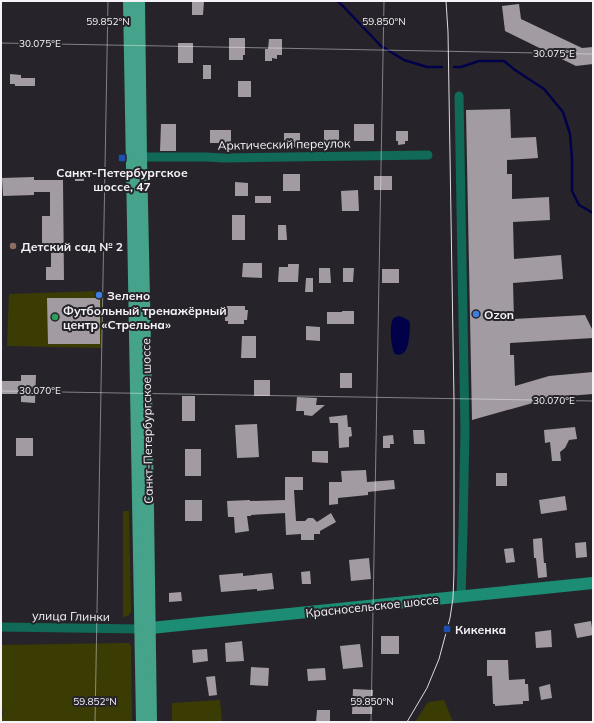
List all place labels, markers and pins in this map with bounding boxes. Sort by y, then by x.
marker: Санкт-Петербургское шоссе, 47 [117,153,127,163]
place label: Санкт-Петербургское шоссе, 47 [56,165,188,194]
place label: Детский сад № 2 [21,239,123,254]
marker: Детский сад № 2 [8,241,18,251]
place label: Зелено [107,288,150,303]
marker: Зелено [94,290,104,300]
place label: Футбольный тренажёрный центр «Стрельна» [63,303,227,332]
place label: Ozon [484,307,514,322]
marker: Ozon [471,309,481,319]
marker: Футбольный тренажёрный центр «Стрельна» [50,312,60,322]
place label: Кикенка [455,622,506,637]
marker: Кикенка [442,624,452,634]

